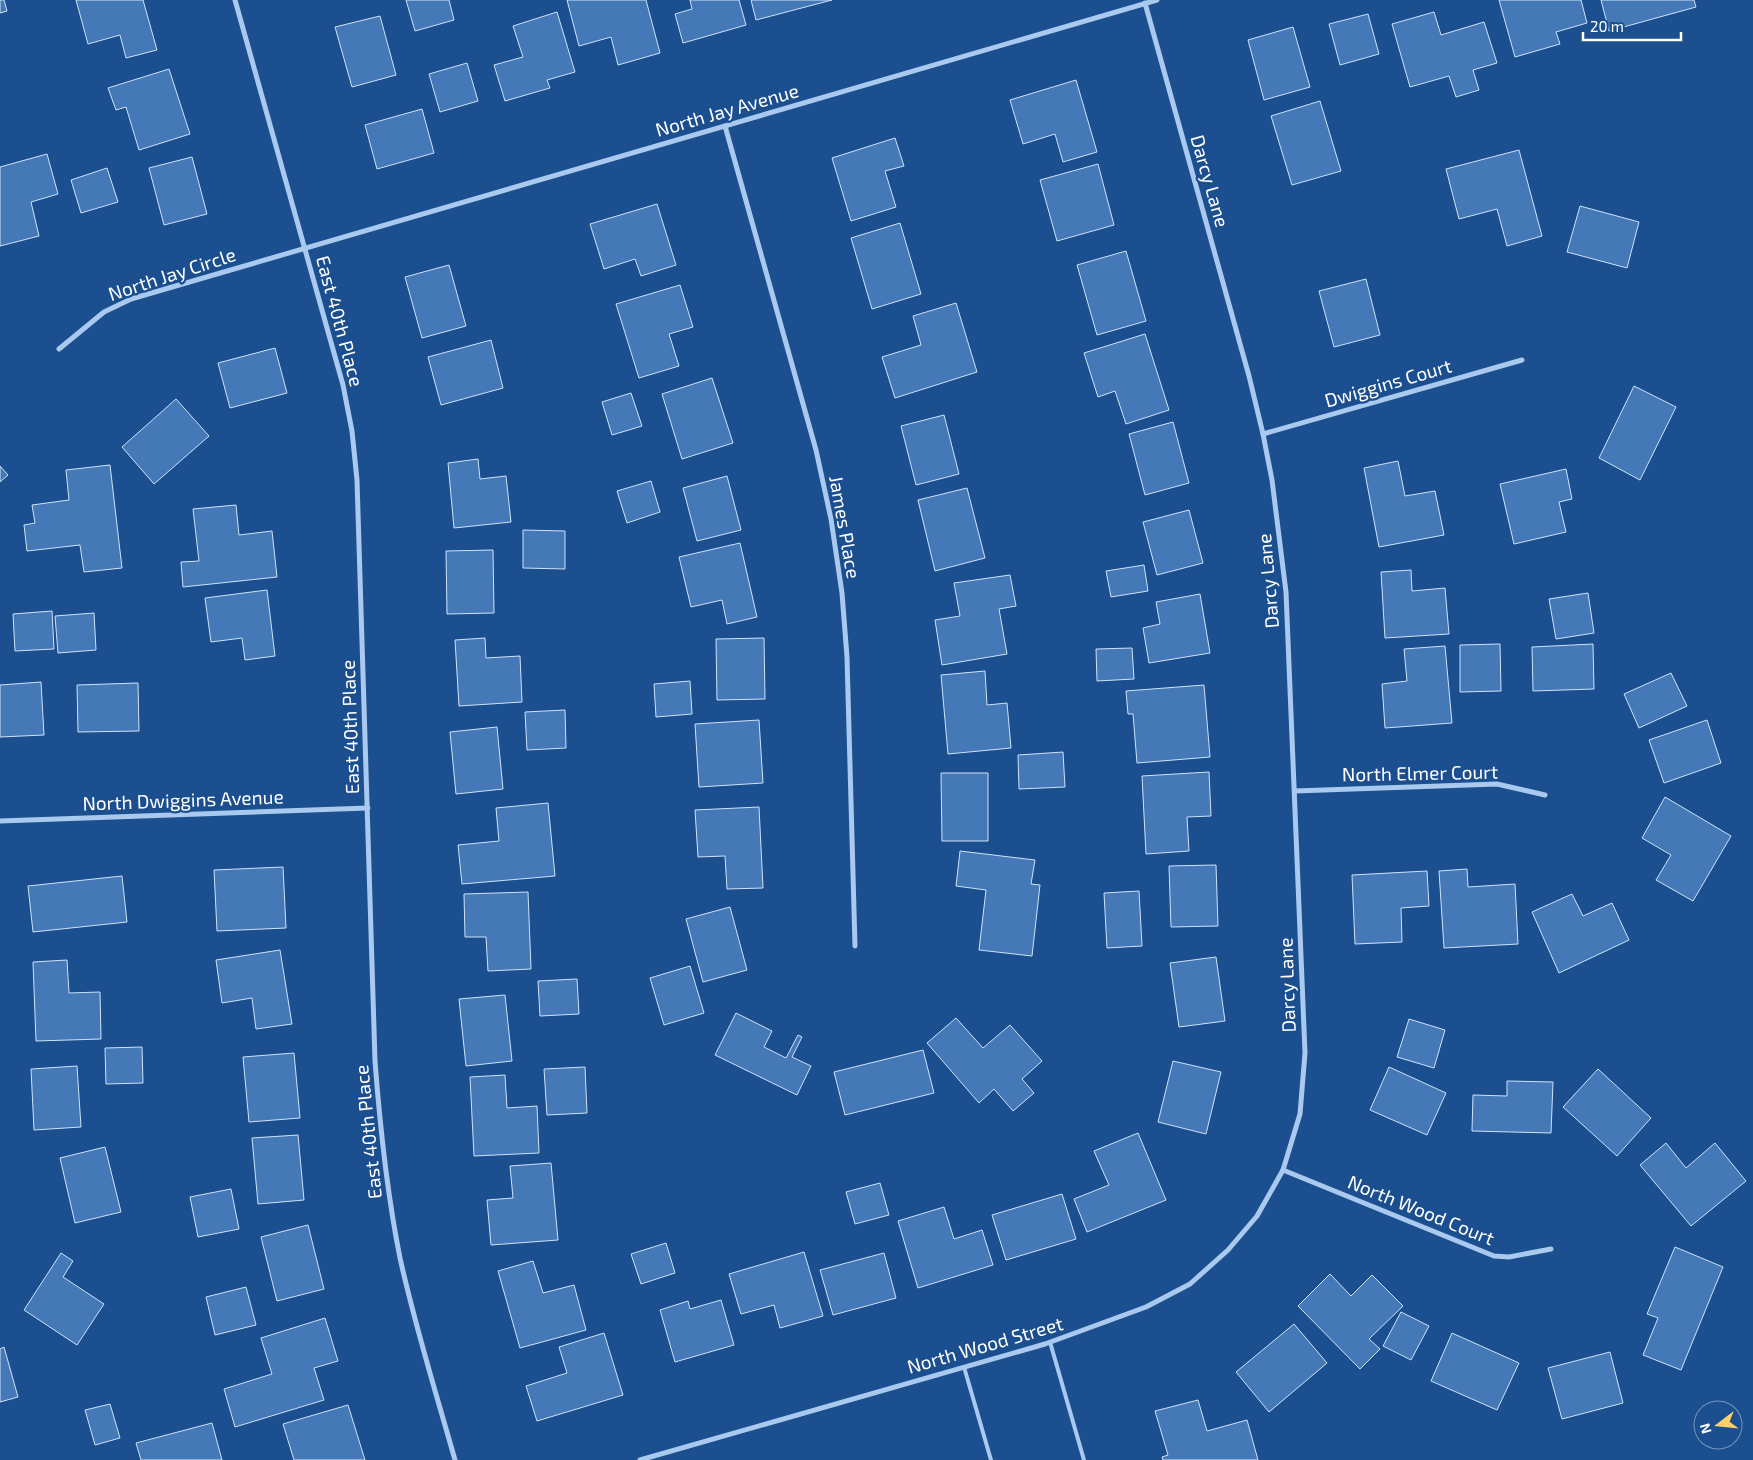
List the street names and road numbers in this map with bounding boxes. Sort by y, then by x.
street label: North Jay Avenue [653,78,801,141]
street label: Darcy Lane [1186,132,1235,230]
street label: North Jay Circle [105,242,239,305]
street label: East 40th Place [312,253,369,389]
street label: Dwiggins Court [1322,353,1454,412]
street label: James Place [825,474,866,580]
street label: Darcy Lane [1252,533,1283,629]
street label: East 40th Place [336,659,363,795]
street label: North Elmer Court [1342,760,1498,785]
street label: North Dwiggins Avenue [82,784,284,815]
street label: Darcy Lane [1273,937,1300,1033]
street label: East 40th Place [349,1064,386,1200]
street label: North Wood Court [1345,1170,1498,1249]
street label: North Wood Street [904,1311,1066,1378]

